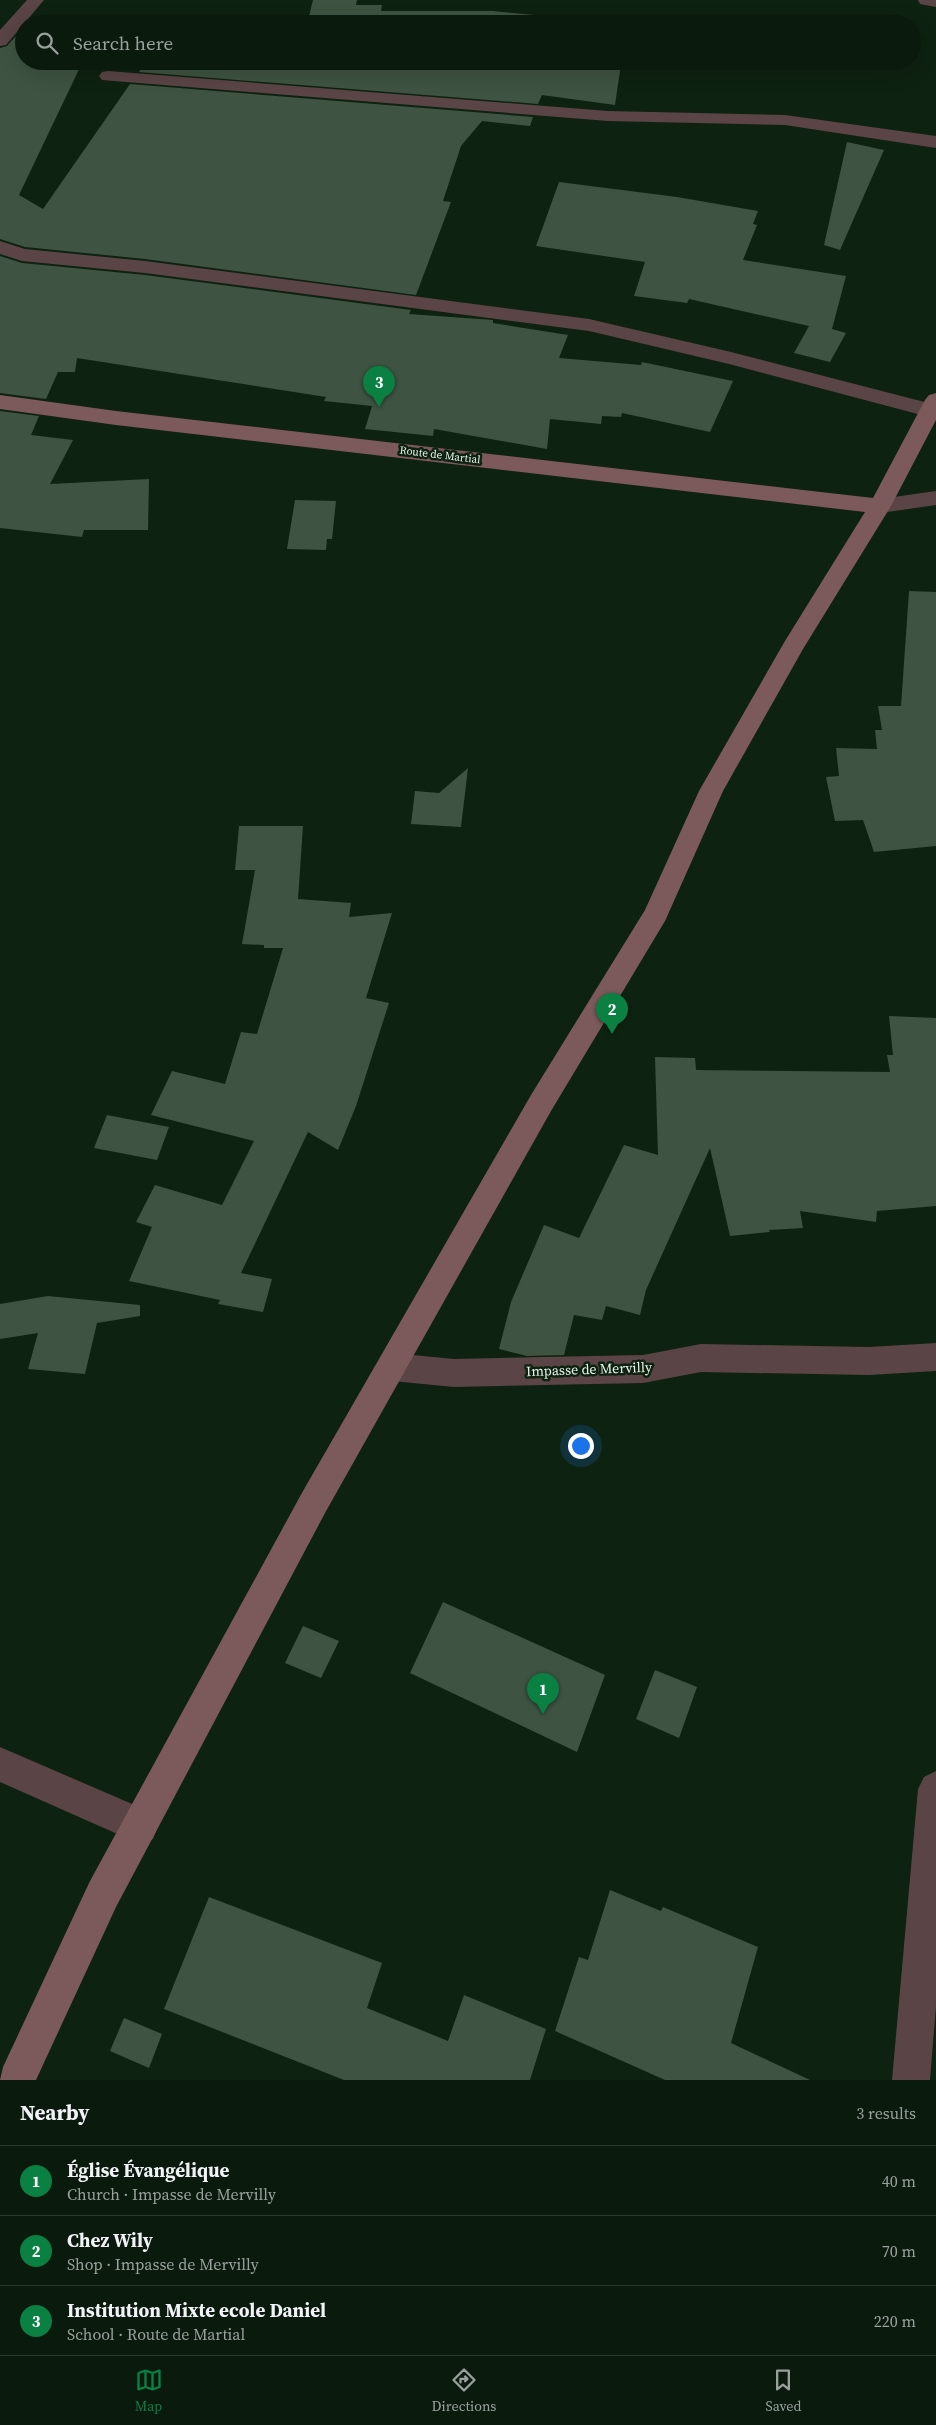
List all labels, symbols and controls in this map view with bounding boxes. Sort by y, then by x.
search box [15,15,921,70]
icon: search [33,29,61,57]
text: Search here [73,30,173,56]
pin: 3 [363,366,395,407]
street label: Route de Martial [399,443,481,467]
pin: 2 [596,993,628,1034]
street label: Impasse de Mervilly [526,1357,653,1381]
your location [568,1433,594,1459]
pin: 1 [527,1673,559,1714]
text: Nearby [20,2098,90,2127]
text: 3 results [856,2102,916,2124]
text: Église Évangélique [67,2157,229,2183]
text: 1 [32,2170,40,2192]
text: 40 m [882,2170,916,2192]
text: Church · Impasse de Mervilly [67,2183,276,2205]
text: Chez Wily [67,2227,153,2253]
text: 2 [32,2240,40,2262]
text: 70 m [882,2240,916,2262]
text: Shop · Impasse de Mervilly [67,2253,259,2275]
text: Institution Mixte ecole Daniel [67,2297,326,2323]
text: 3 [32,2310,40,2332]
text: 220 m [874,2310,916,2332]
text: School · Route de Martial [67,2323,245,2345]
tab: Map [135,2366,163,2416]
tab: Directions [432,2366,496,2416]
tab: Saved [766,2366,801,2416]

